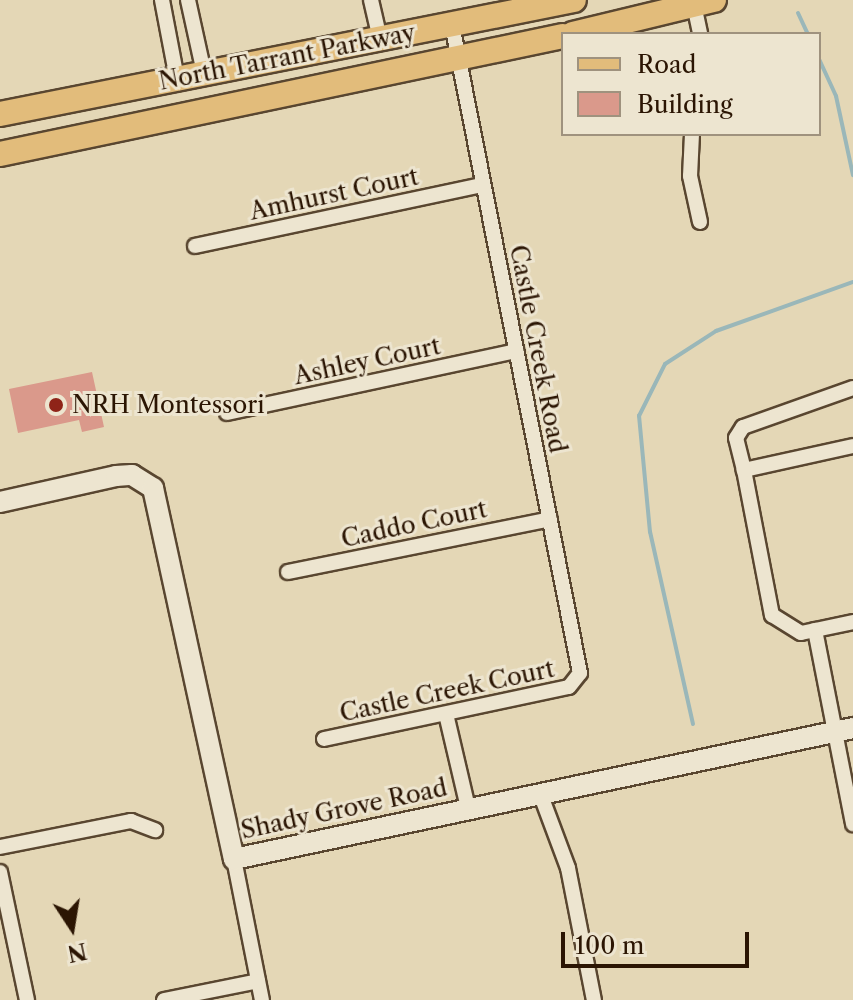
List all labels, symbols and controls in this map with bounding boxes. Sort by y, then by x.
street label: North Tarrant Parkway [156,18,418,96]
legend [561,32,821,136]
text: Road [637,50,696,79]
text: Building [637,90,733,119]
street label: Amhurst Court [247,162,421,226]
street label: Castle Creek Road [504,242,572,456]
street label: Ashley Court [291,331,443,391]
place label: NRH Montessori [72,391,265,419]
marker: NRH Montessori [47,396,65,414]
street label: Caddo Court [339,495,489,553]
street label: Castle Creek Court [337,654,557,728]
street label: Shady Grove Road [238,773,450,845]
north arrow [32,888,112,968]
scale bar [565,916,753,966]
text: 100 m [575,931,644,960]
text: N [65,937,89,967]

